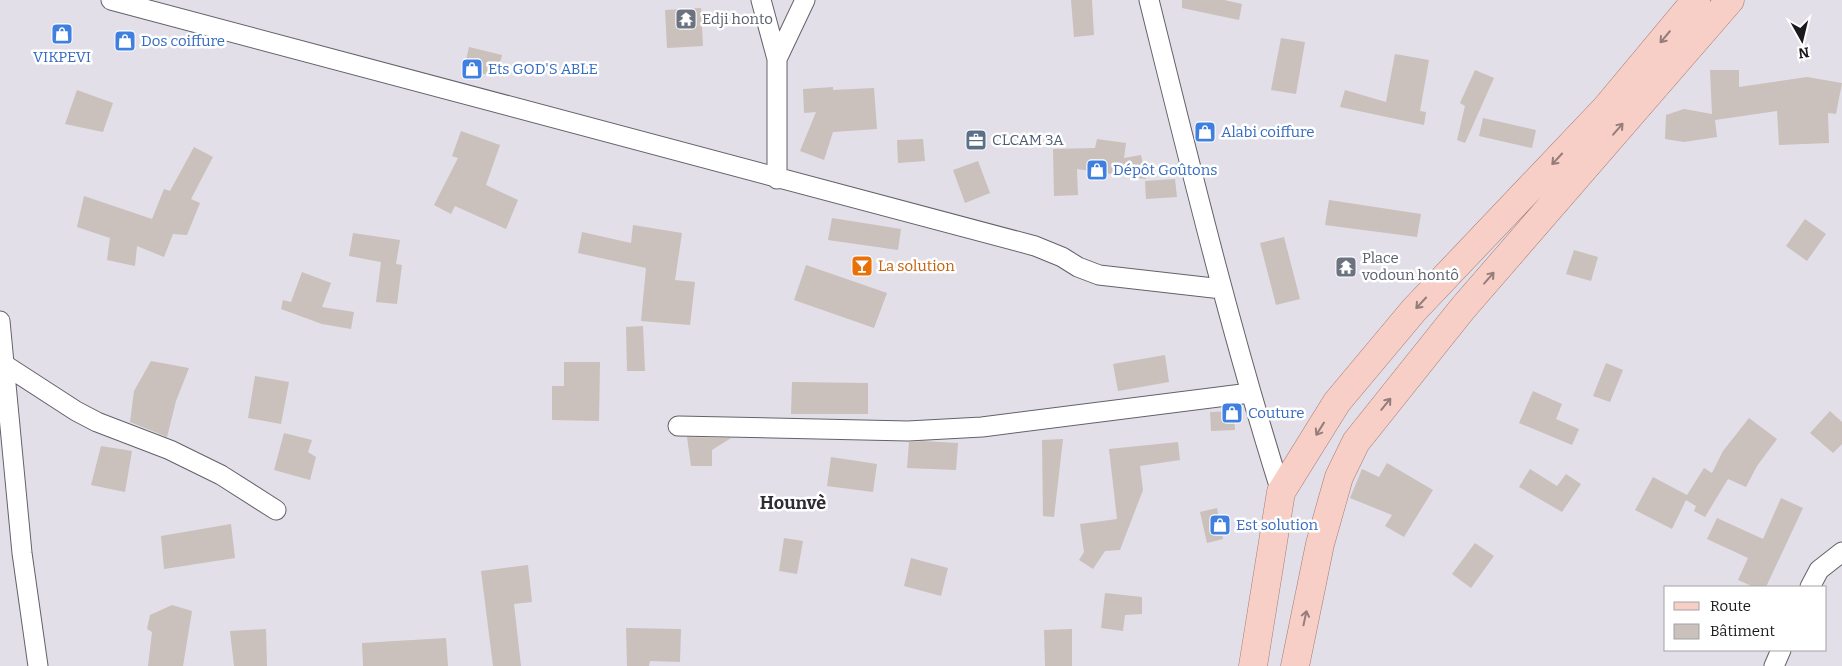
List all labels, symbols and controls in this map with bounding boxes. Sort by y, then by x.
temple icon: Edji honto [674,7,698,31]
place label: Edji honto [702,10,773,28]
north arrow [1777,15,1827,65]
shop icon: VIKPEVI [50,22,74,46]
shop icon: Dos coiffure [113,29,137,53]
one-way arrow [1659,31,1670,44]
place label: Dos coiffure [141,32,225,50]
text: N [1797,43,1810,62]
place label: VIKPEVI [33,48,91,66]
shop icon: Ets GOD'S ABLE [460,57,484,81]
place label: Ets GOD'S ABLE [488,60,598,78]
shop icon: Alabi coiffure [1193,120,1217,144]
one-way arrow [1612,122,1623,135]
place label: Alabi coiffure [1221,123,1314,141]
office icon: CLCAM 3A [964,128,988,152]
place label: CLCAM 3A [992,131,1064,149]
one-way arrow [1551,153,1563,166]
shop icon: Dépôt Goûtons [1085,158,1109,182]
place label: Dépôt Goûtons [1113,161,1217,179]
place label: Place vodoun hontô [1361,249,1459,284]
bar icon: La solution [850,254,874,278]
temple icon: Place vodoun hontô [1334,255,1358,279]
place label: La solution [878,257,955,275]
one-way arrow [1483,272,1494,285]
one-way arrow [1415,296,1427,309]
one-way arrow [1380,398,1391,411]
shop icon: Couture [1220,401,1244,425]
place label: Couture [1248,404,1304,422]
one-way arrow [1315,422,1325,436]
district label: Hounvè [760,492,826,514]
shop icon: Est solution [1208,513,1232,537]
place label: Est solution [1236,516,1319,534]
legend [1664,586,1827,651]
text: Route [1710,597,1751,615]
one-way arrow [1300,611,1310,627]
text: Bâtiment [1710,622,1775,640]

